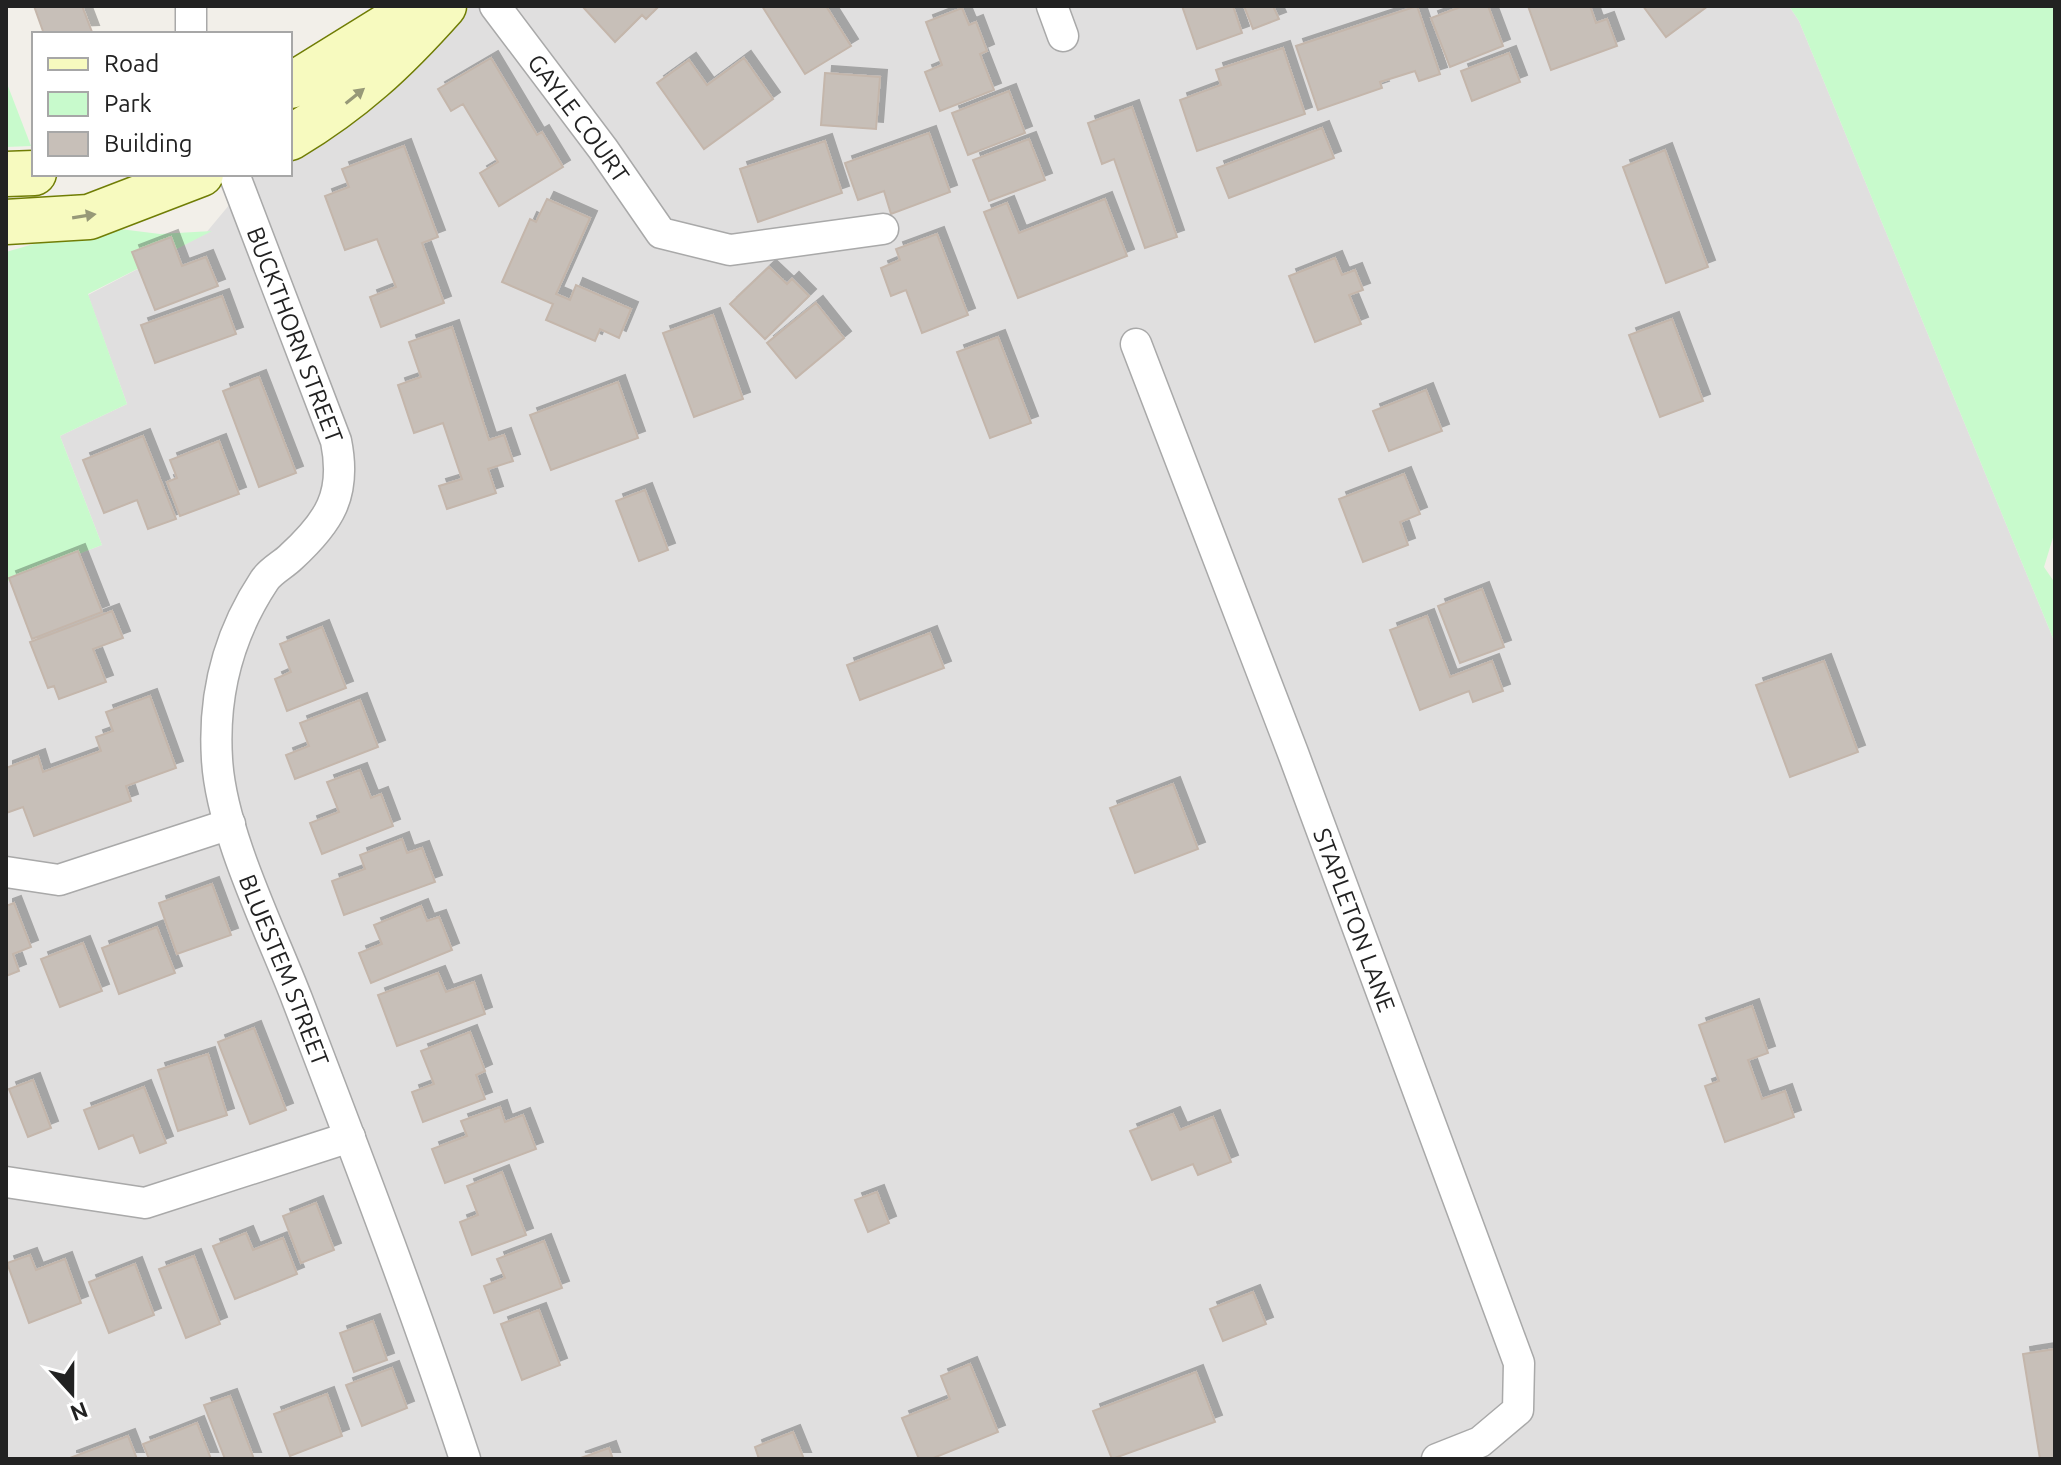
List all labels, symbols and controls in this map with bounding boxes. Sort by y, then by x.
legend [32,32,292,176]
street label: GAYLE COURT [523,49,635,187]
text: Road [104,50,159,77]
one-way arrow [345,88,365,104]
text: Park [104,90,152,117]
text: Building [104,130,192,157]
one-way arrow [71,209,96,222]
street label: BUCKTHORN STREET [242,223,349,446]
street label: STAPLETON LANE [1309,824,1401,1015]
street label: BLUESTEM STREET [234,871,335,1070]
north arrow [32,1353,112,1433]
text: N [67,1398,91,1427]

